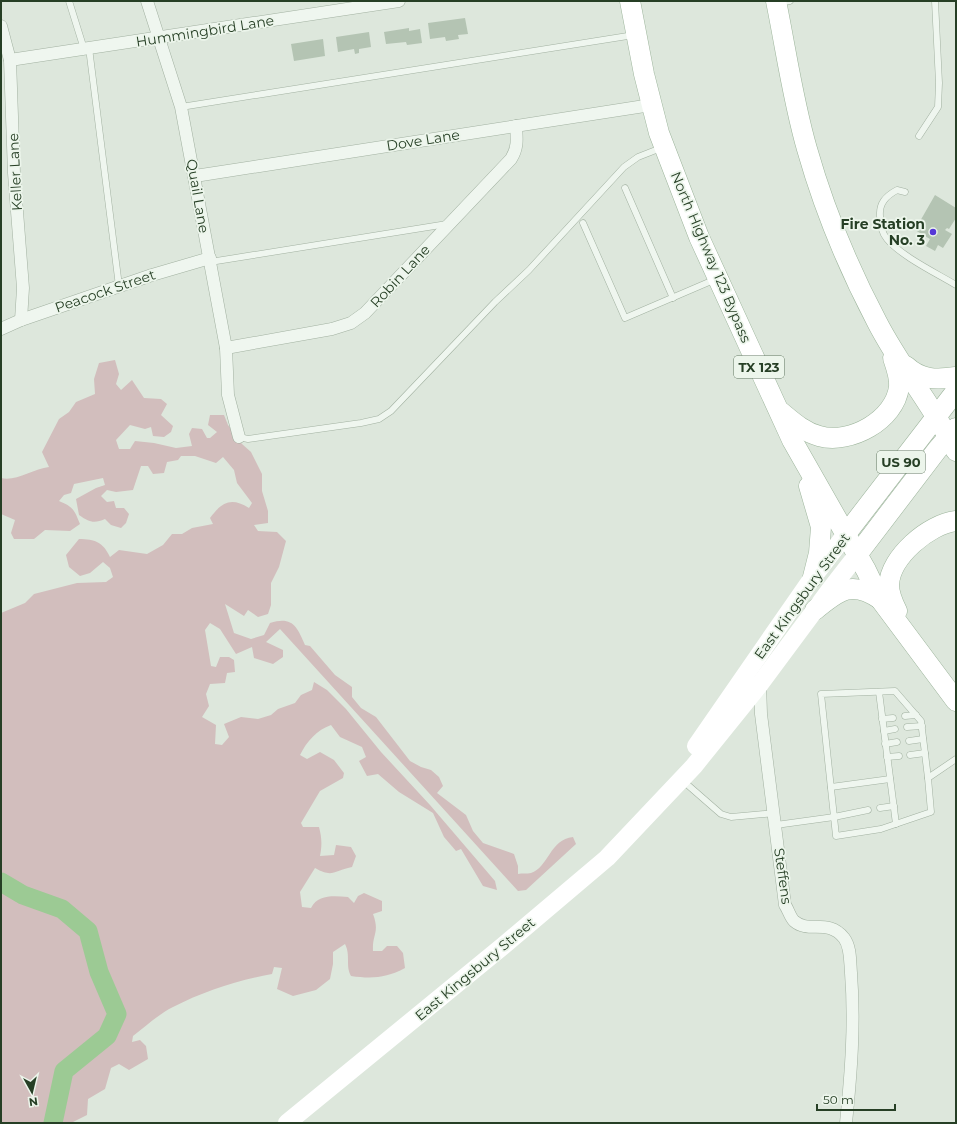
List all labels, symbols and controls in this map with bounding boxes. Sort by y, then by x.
street label: Hummingbird Lane [135,11,275,51]
street label: Dove Lane [385,125,461,155]
street label: Keller Lane [4,133,26,211]
street label: Quail Lane [183,157,213,235]
street label: North Highway 123 Bypass [667,169,755,345]
place label: Fire Station No. 3 [841,215,925,249]
marker: Fire Station No. 3 [928,227,938,237]
street label: Robin Lane [366,241,434,311]
street label: Peacock Street [52,265,158,317]
road number: TX 123 [734,356,784,378]
road number: US 90 [877,451,925,473]
street label: East Kingsbury Street [750,529,854,662]
street label: Steffens [770,847,796,905]
street label: East Kingsbury Street [411,913,539,1025]
north arrow [12,1072,52,1112]
scale bar [817,1086,895,1112]
text: 50 m [823,1092,854,1107]
text: N [28,1094,39,1109]

